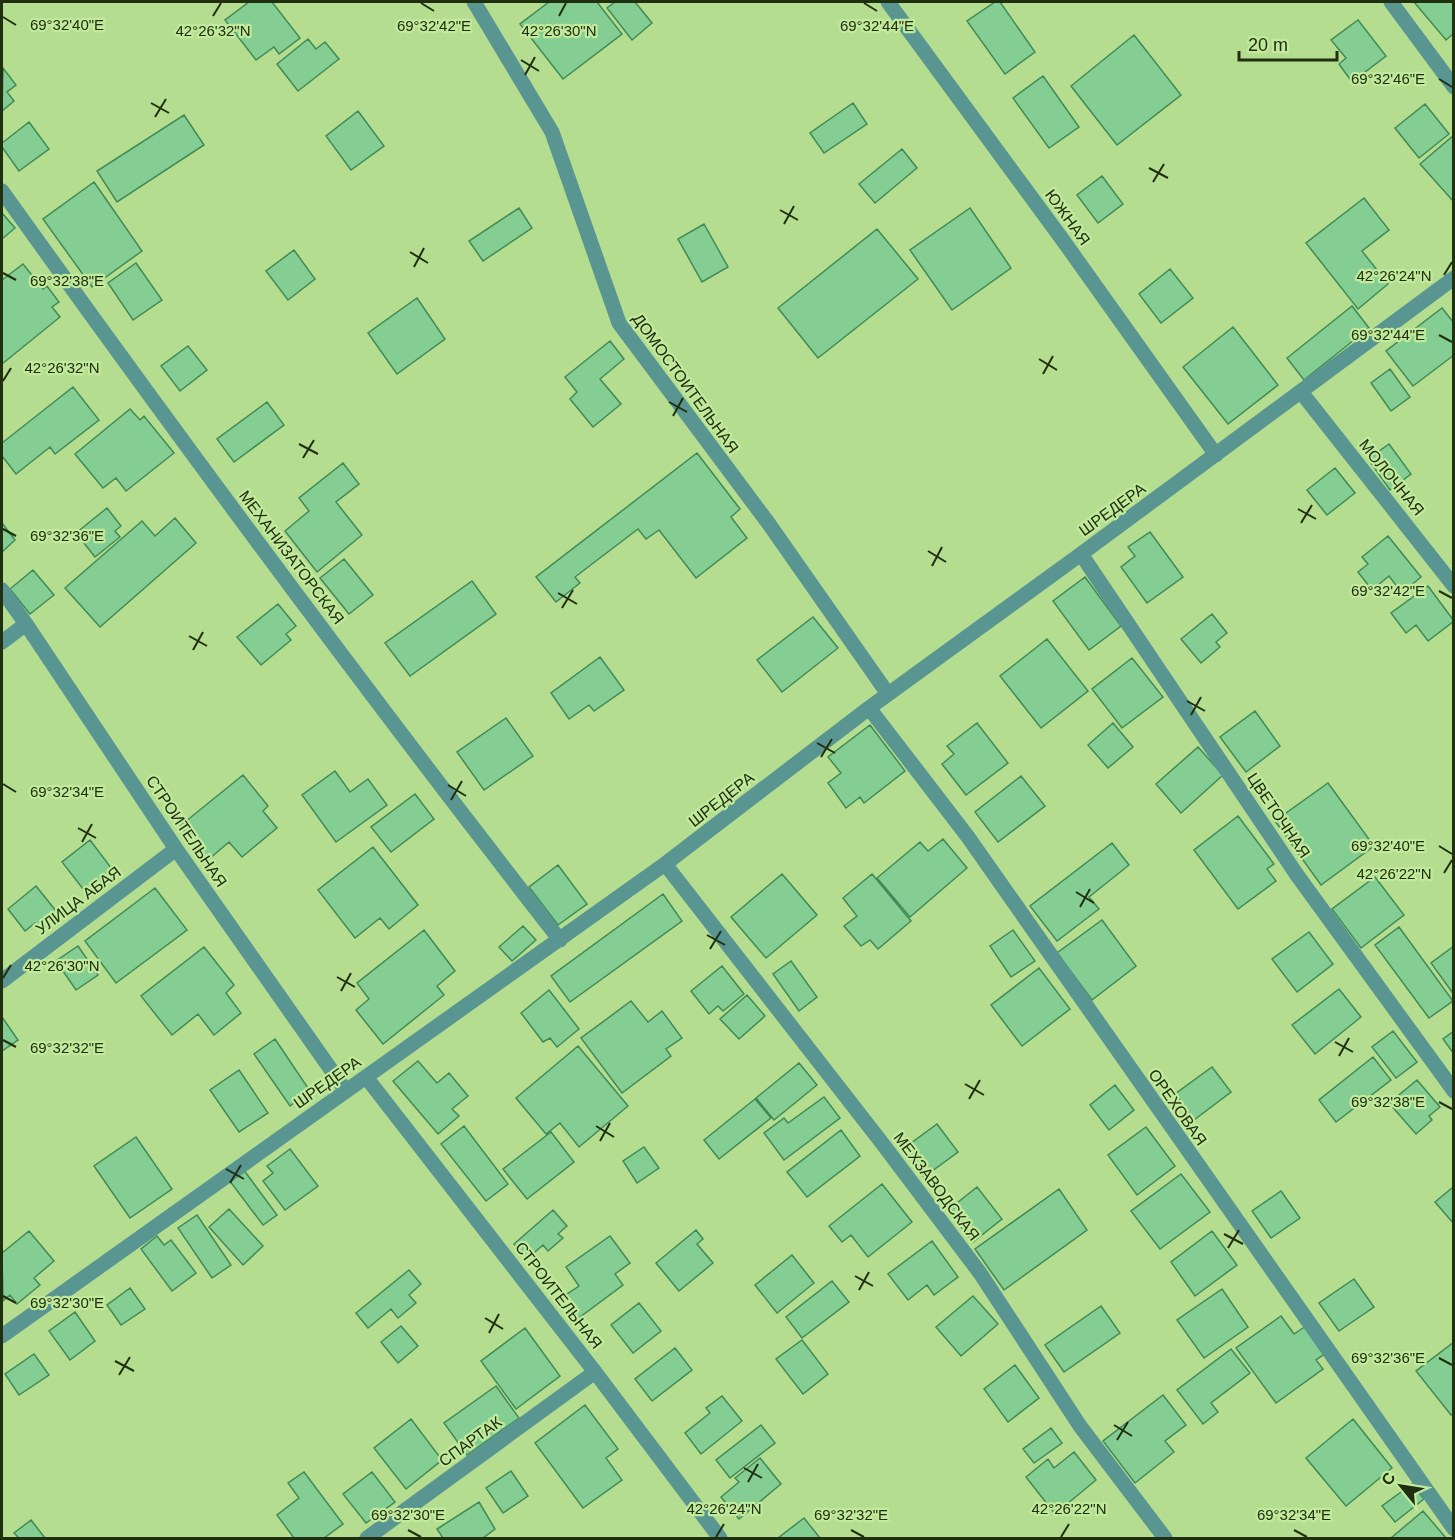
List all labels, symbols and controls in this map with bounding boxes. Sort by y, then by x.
text: 69°32'40"E [30,16,104,33]
text: 69°32'42"E [397,17,471,34]
text: 69°32'44"E [840,17,914,34]
text: 42°26'32"N [175,22,251,39]
text: 42°26'30"N [521,22,597,39]
scale bar [1239,24,1336,62]
text: 20 m [1248,35,1288,55]
text: 69°32'46"E [1351,70,1425,87]
street label: ЮЖНАЯ [1042,186,1093,248]
text: 42°26'24"N [1356,267,1432,284]
text: 69°32'38"E [30,272,104,289]
street label: ДОМОСТОИТЕЛЬНАЯ [629,310,742,456]
text: 69°32'44"E [1351,326,1425,343]
text: 42°26'32"N [24,359,100,376]
street label: МОЛОЧНАЯ [1356,436,1427,519]
street label: ШРЕДЕРА [1076,479,1149,539]
street label: МЕХАНИЗАТОРСКАЯ [236,487,347,627]
text: 69°32'36"E [30,527,104,544]
text: 69°32'42"E [1351,582,1425,599]
street label: ШРЕДЕРА [685,769,757,830]
street label: ЦВЕТОЧНАЯ [1244,770,1313,861]
street label: СТРОИТЕЛЬНАЯ [143,773,230,890]
text: 69°32'34"E [30,783,104,800]
text: 69°32'40"E [1351,837,1425,854]
street label: УЛИЦА АБАЯ [33,863,124,938]
text: 42°26'22"N [1356,865,1432,882]
text: 42°26'30"N [24,957,100,974]
text: 69°32'32"E [30,1039,104,1056]
street label: ШРЕДЕРА [291,1053,364,1112]
street label: ОРЕХОВАЯ [1145,1066,1210,1149]
text: 69°32'38"E [1351,1093,1425,1110]
street label: МЕХЗАВОДСКАЯ [890,1129,983,1244]
street label: СТРОИТЕЛЬНАЯ [512,1239,605,1352]
text: 69°32'30"E [30,1294,104,1311]
text: 69°32'36"E [1351,1349,1425,1366]
street label: СПАРТАК [436,1413,505,1470]
north arrow [1371,1456,1431,1516]
text: С [1378,1469,1399,1488]
text: 42°26'24"N [686,1500,762,1517]
text: 42°26'22"N [1031,1500,1107,1517]
text: 69°32'30"E [371,1506,445,1523]
text: 69°32'32"E [814,1506,888,1523]
text: 69°32'34"E [1257,1506,1331,1523]

